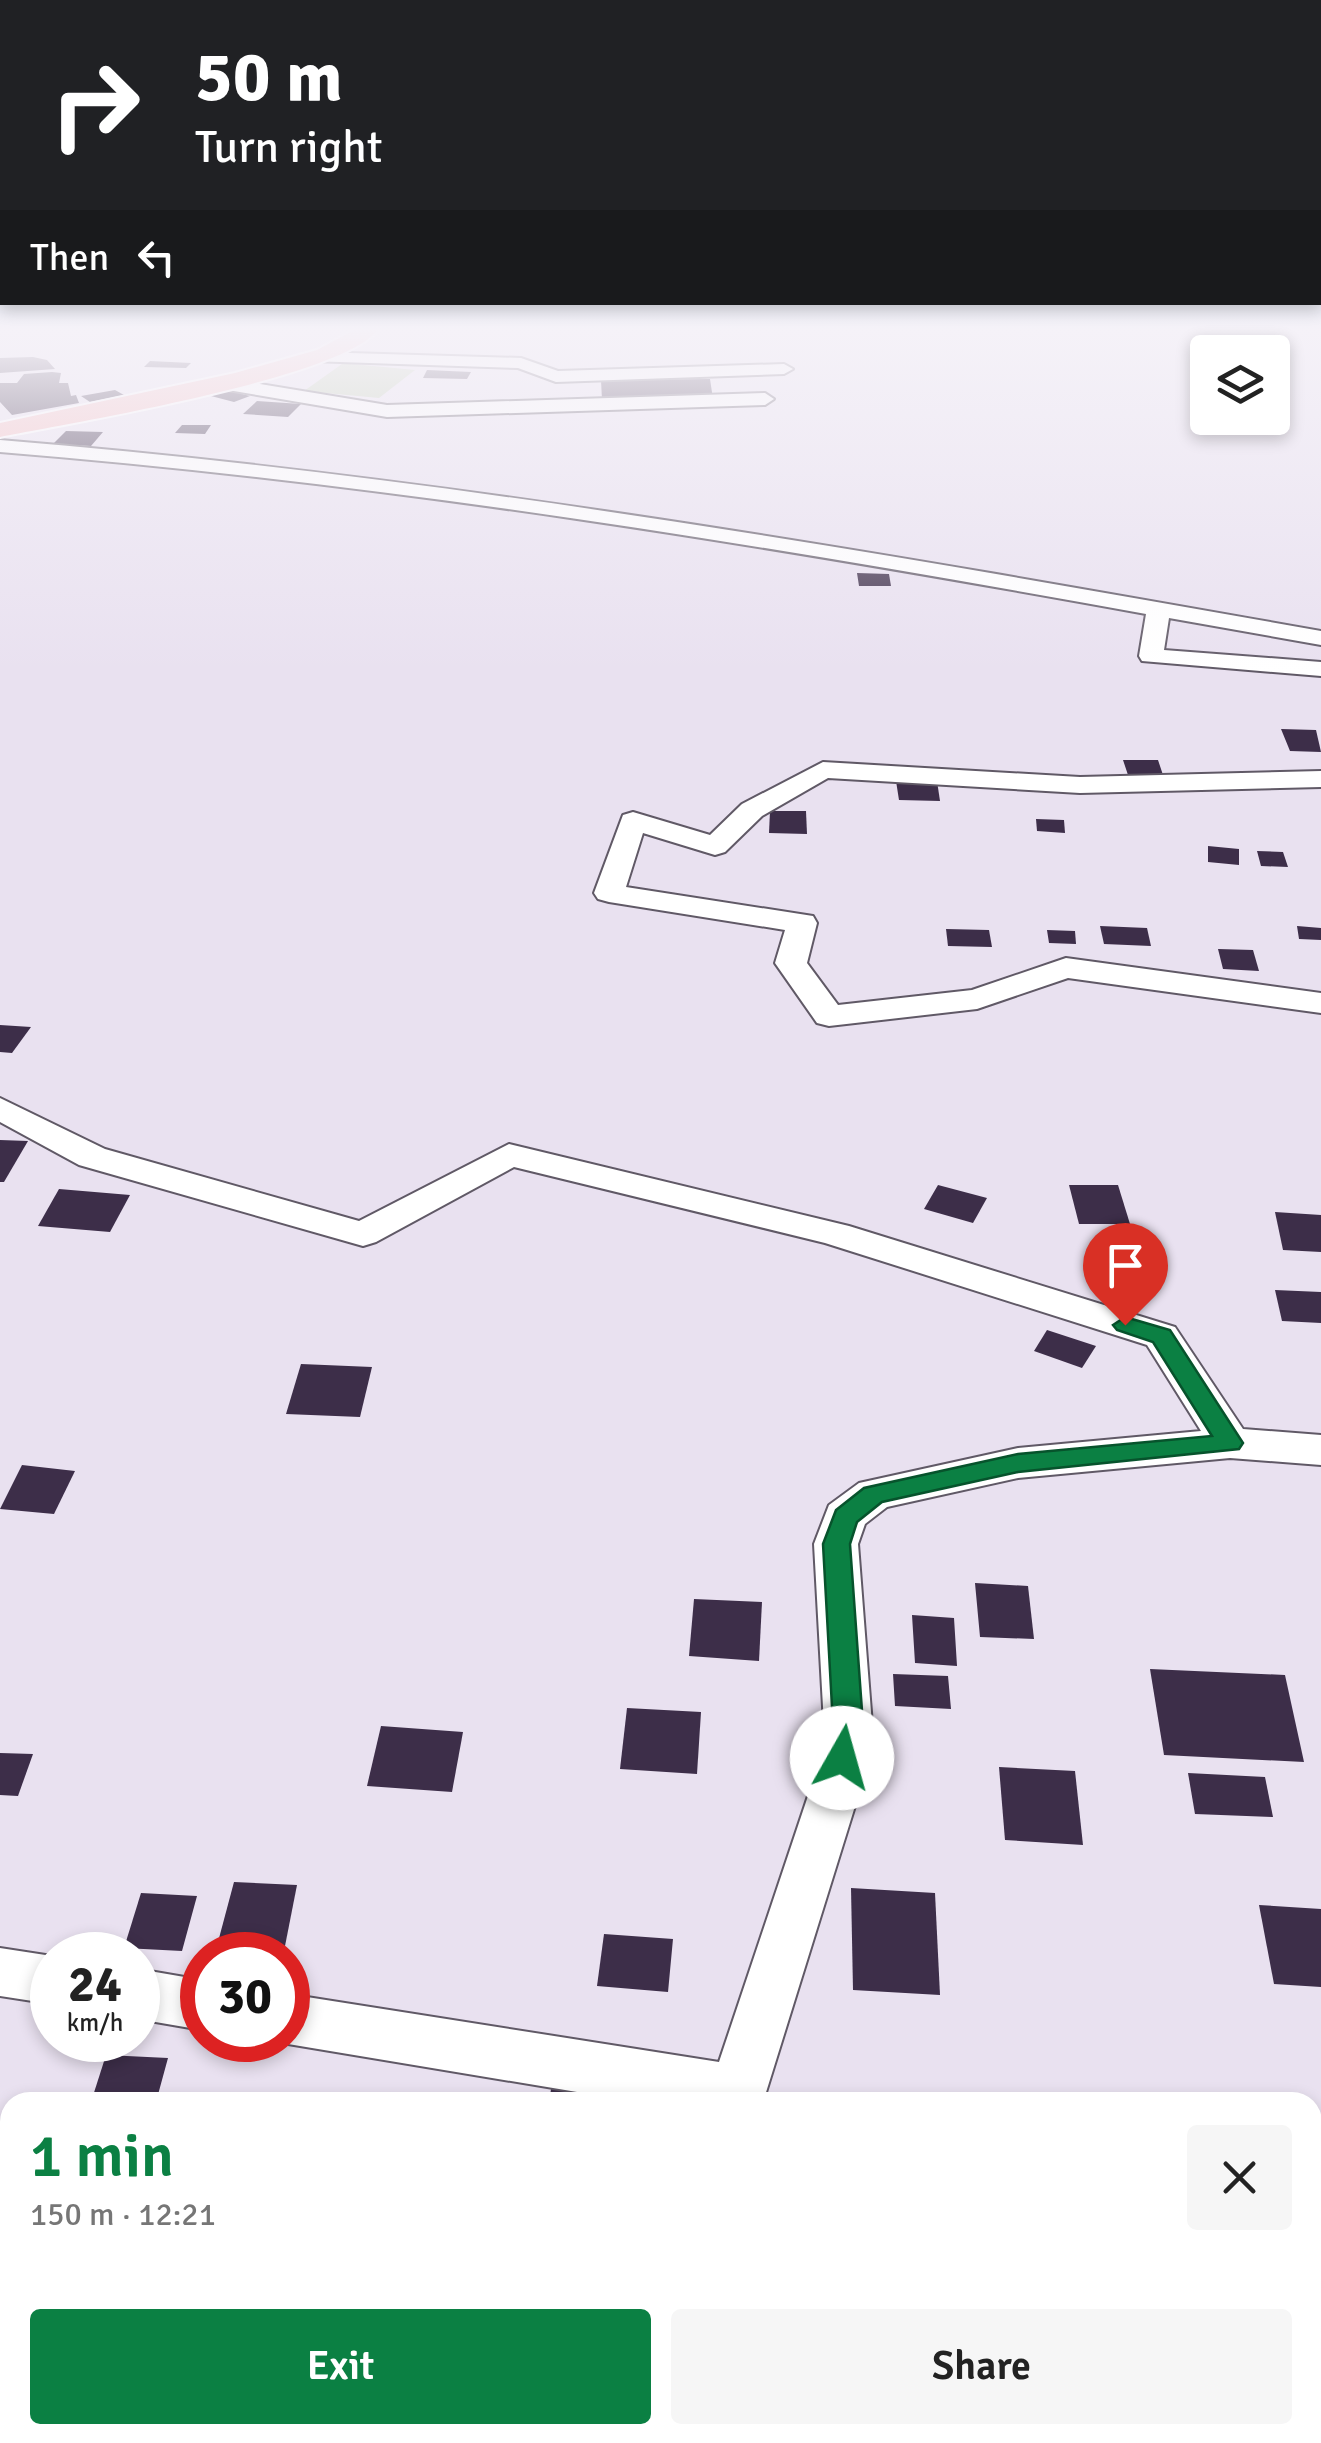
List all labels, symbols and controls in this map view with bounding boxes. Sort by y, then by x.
text: 50 m [195,34,343,120]
icon: right [30,40,160,170]
text: Turn right [195,120,383,175]
icon: left [129,230,184,285]
text: Then [30,234,109,281]
map controls [1190,335,1290,435]
button: layers [1190,335,1290,435]
pin [1083,1223,1168,1326]
icon: arrive [1098,1238,1153,1293]
position arrow [790,1706,894,1810]
speed limit sign: 30 [180,1932,310,2062]
text: 24 [68,1954,122,2016]
text: km/h [67,2007,123,2038]
text: 1 min [30,2120,174,2194]
button: close [1187,2125,1292,2230]
text: 150 m · 12:21 [30,2195,216,2234]
button: Exit [30,2309,651,2424]
button: Share [671,2309,1292,2424]

